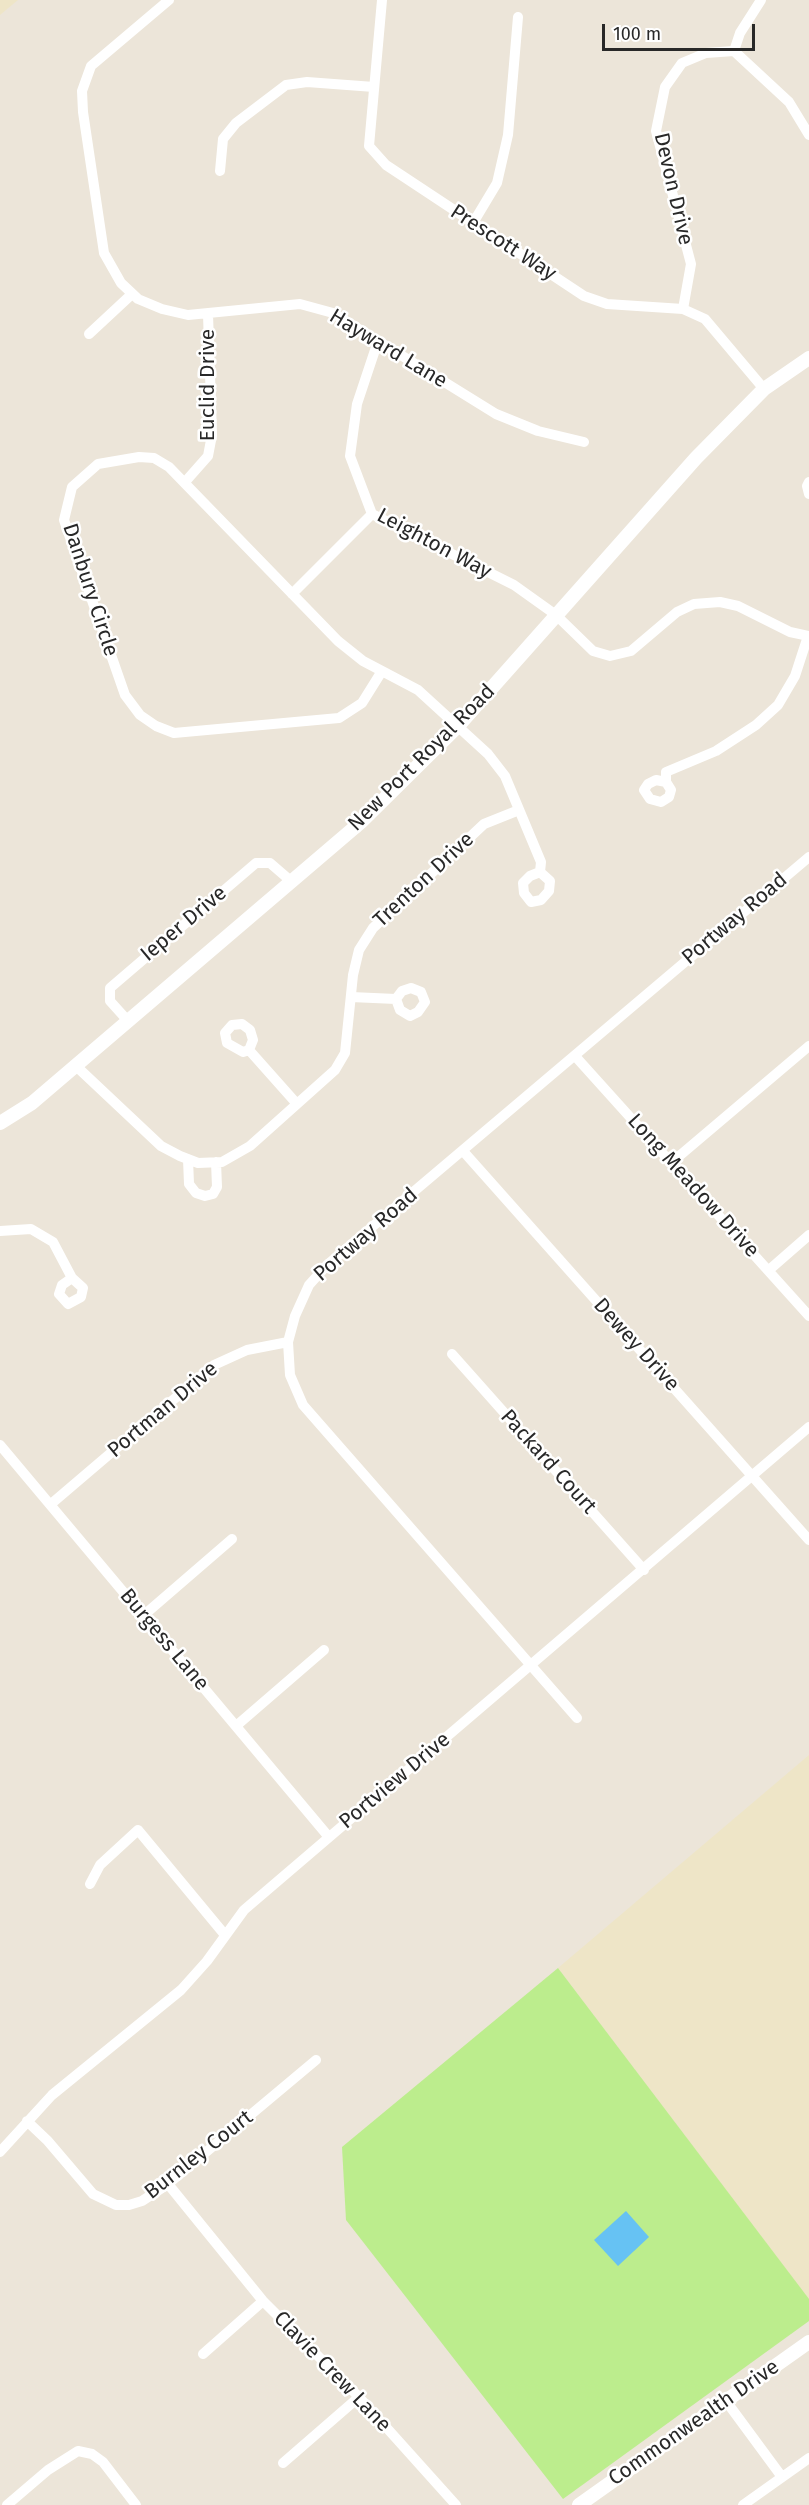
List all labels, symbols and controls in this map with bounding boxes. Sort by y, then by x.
scale bar [605,12,758,50]
text: 100 m [613,23,661,45]
street label: Devon Drive [648,130,698,248]
street label: Prescott Way [445,199,561,287]
street label: Hayward Lane [325,304,451,394]
street label: Euclid Drive [195,329,221,441]
street label: Leighton Way [372,503,496,585]
street label: Danbury Circle [57,520,123,660]
street label: New Port Royal Road [343,679,501,837]
street label: Trenton Drive [369,827,479,933]
street label: Portway Road [677,868,793,970]
street label: Ieper Drive [136,881,232,967]
street label: Long Meadow Drive [622,1109,764,1263]
street label: Portway Road [309,1183,423,1287]
street label: Dewey Drive [588,1293,684,1397]
street label: Portman Drive [103,1357,223,1463]
street label: Packard Court [495,1405,601,1519]
street label: Burgess Lane [114,1584,214,1696]
street label: Portview Drive [334,1727,456,1835]
street label: Burnley Court [140,2105,258,2205]
street label: Clavie Crew Lane [268,2306,396,2438]
street label: Commonwealth Drive [604,2355,784,2491]

